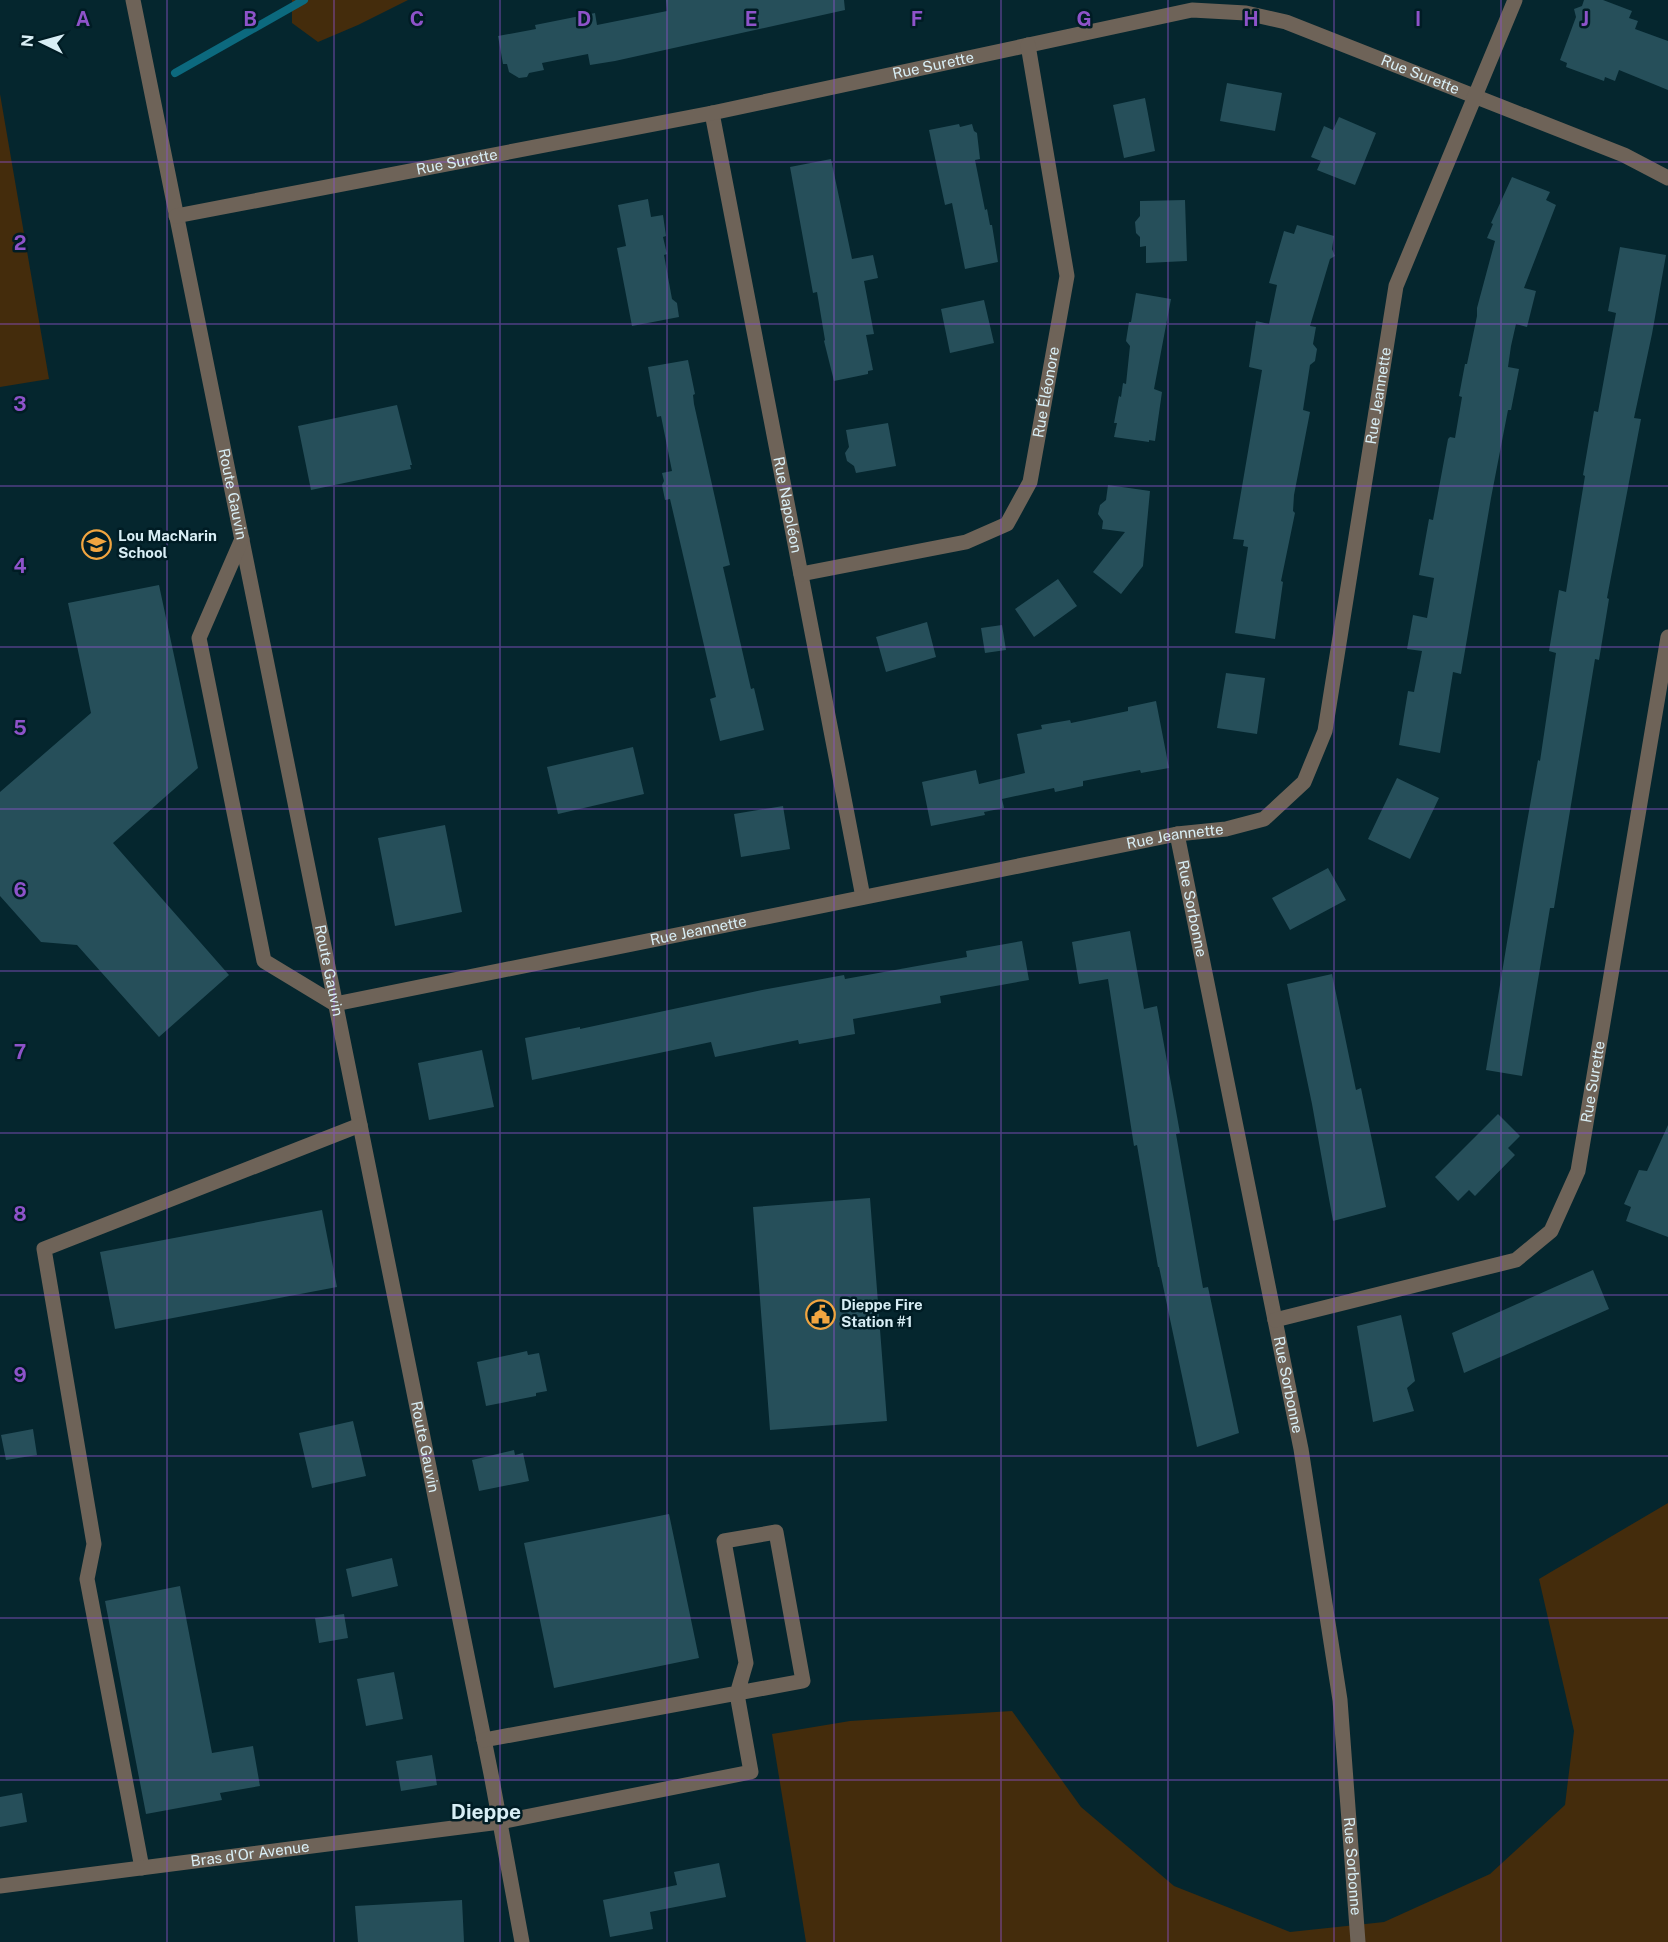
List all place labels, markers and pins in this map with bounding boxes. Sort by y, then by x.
place label: Lou MacNarin School [118,527,217,561]
school or university icon: Lou MacNarin School [81,529,113,561]
place label: Dieppe Fire Station #1 [841,1296,923,1330]
public building icon: Dieppe Fire Station #1 [804,1298,836,1330]

